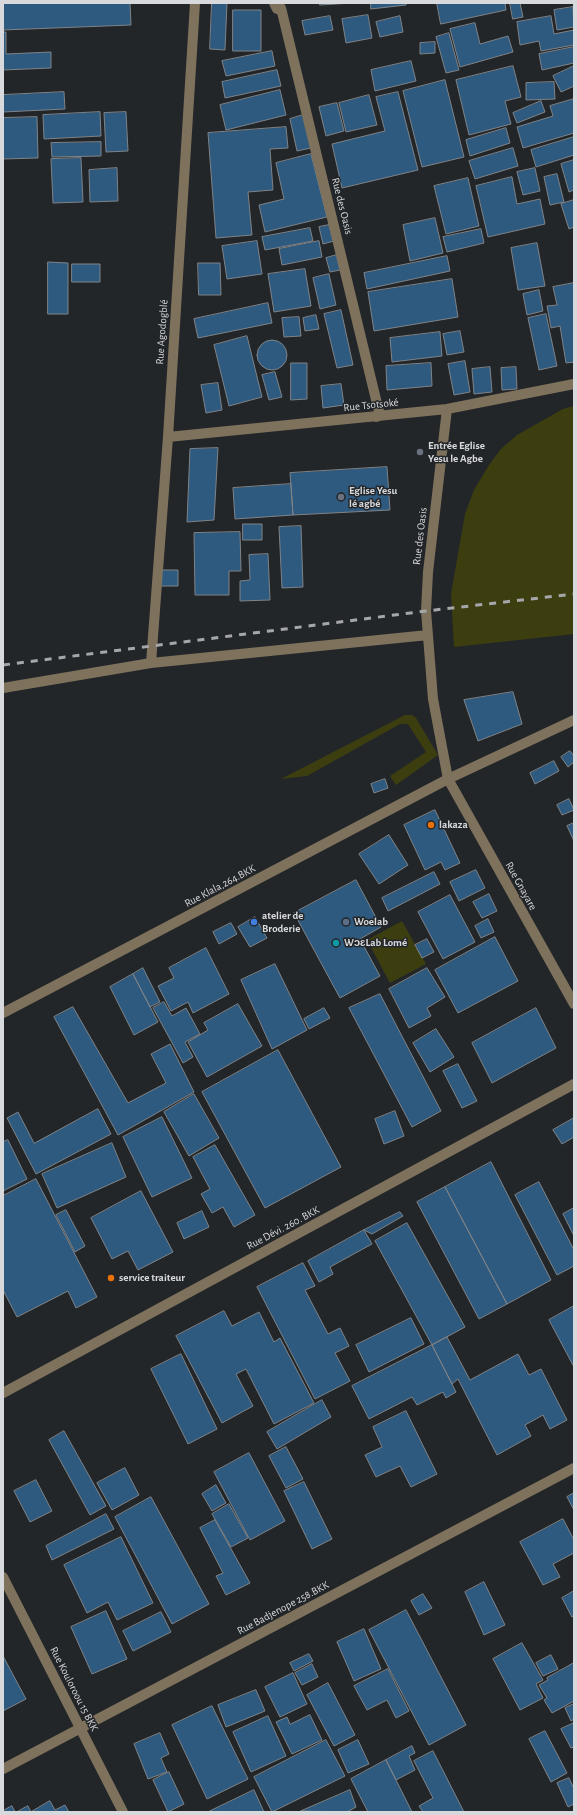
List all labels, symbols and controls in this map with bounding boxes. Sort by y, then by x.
street label: Rue des Oasis [329,176,355,236]
street label: Rue Agodogblé [153,299,171,365]
street label: Rue Tsotsoké [343,396,399,414]
place label: Entrée Eglise Yesu le Agbe [428,439,485,465]
marker: Entrée Eglise Yesu le Agbe [415,447,425,457]
place label: Eglise Yesu lé agbé [349,484,397,510]
marker: Eglise Yesu lé agbé [336,492,346,502]
street label: Rue des Oasis [410,506,430,566]
place label: lakaza [439,818,468,832]
marker: lakaza [426,820,436,830]
street label: Rue Gnayare [502,859,540,913]
street label: Rue Klala,264.BKK [182,862,258,910]
place label: atelier de Broderie [262,909,304,935]
place label: Woelab [354,915,388,929]
marker: atelier de Broderie [249,917,259,927]
marker: Woelab [341,917,351,927]
place label: WɔɛLab Lomé [344,936,407,950]
marker: WɔɛLab Lomé [331,938,341,948]
street label: Rue Dévi. 260. BKK [244,1203,322,1253]
place label: service traiteur [119,1271,185,1285]
marker: service traiteur [106,1273,116,1283]
street label: Rue Badjenope 258.BKK [235,1578,331,1638]
street label: Rue Kouloroou 15 BKK [47,1645,101,1733]

